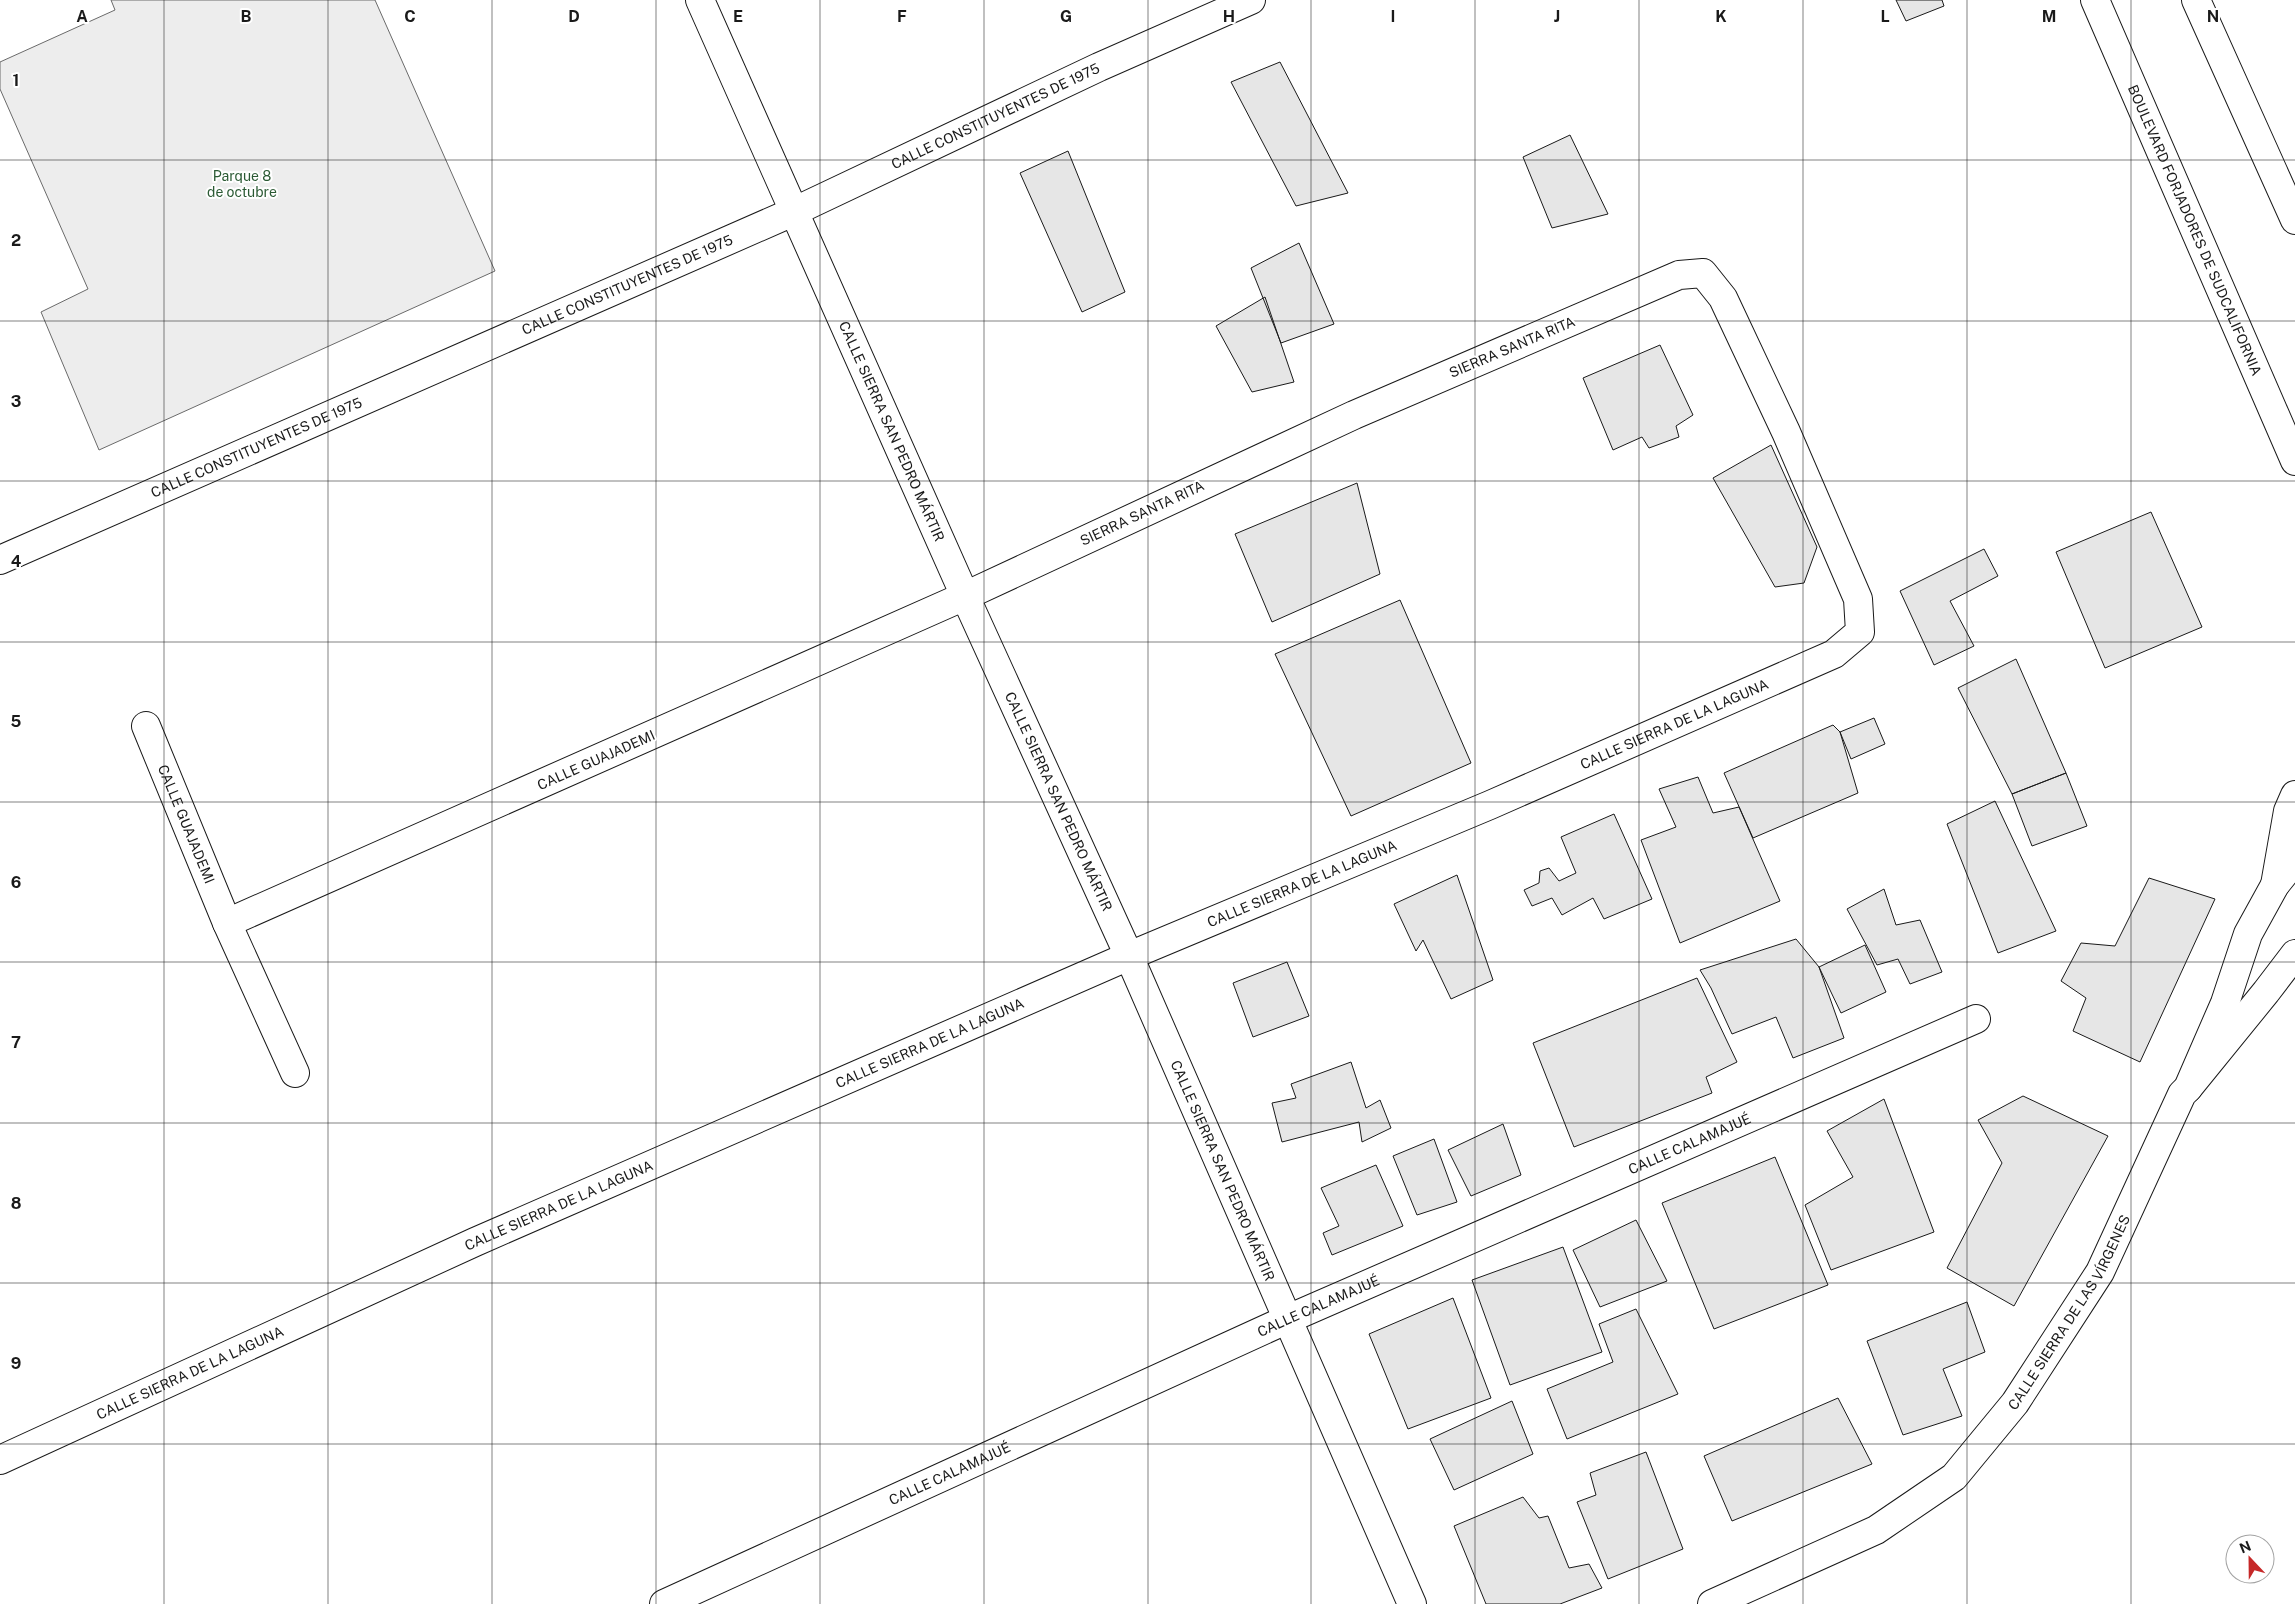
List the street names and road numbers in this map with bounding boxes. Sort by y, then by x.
street label: CALLE CONSTITUYENTES DE 1975 [889,60,1102,172]
street label: BOULEVARD FORJADORES DE SUDCALIFORNIA [2125,82,2265,378]
street label: CALLE CONSTITUYENTES DE 1975 [519,231,735,338]
street label: SIERRA SANTA RITA [1447,313,1577,381]
street label: CALLE SIERRA SAN PEDRO MÁRTIR [836,319,948,544]
street label: CALLE CONSTITUYENTES DE 1975 [148,394,364,501]
street label: SIERRA SANTA RITA [1077,477,1207,549]
street label: CALLE SIERRA DE LA LAGUNA [1578,676,1771,772]
street label: CALLE SIERRA SAN PEDRO MÁRTIR [1002,689,1115,914]
street label: CALLE GUAJADEMI [535,727,657,793]
street label: CALLE GUAJADEMI [155,762,218,886]
street label: CALLE SIERRA DE LA LAGUNA [1205,837,1399,930]
street label: CALLE SIERRA DE LA LAGUNA [833,995,1026,1091]
street label: CALLE SIERRA SAN PEDRO MÁRTIR [1168,1058,1278,1283]
street label: CALLE CALAMAJUÉ [1626,1109,1753,1178]
street label: CALLE SIERRA DE LA LAGUNA [462,1157,655,1254]
street label: CALLE SIERRA DE LAS VÍRGENES [2005,1212,2133,1413]
street label: CALLE CALAMAJUÉ [1255,1271,1382,1340]
street label: CALLE SIERRA DE LA LAGUNA [94,1323,286,1423]
street label: CALLE CALAMAJUÉ [886,1438,1013,1508]

